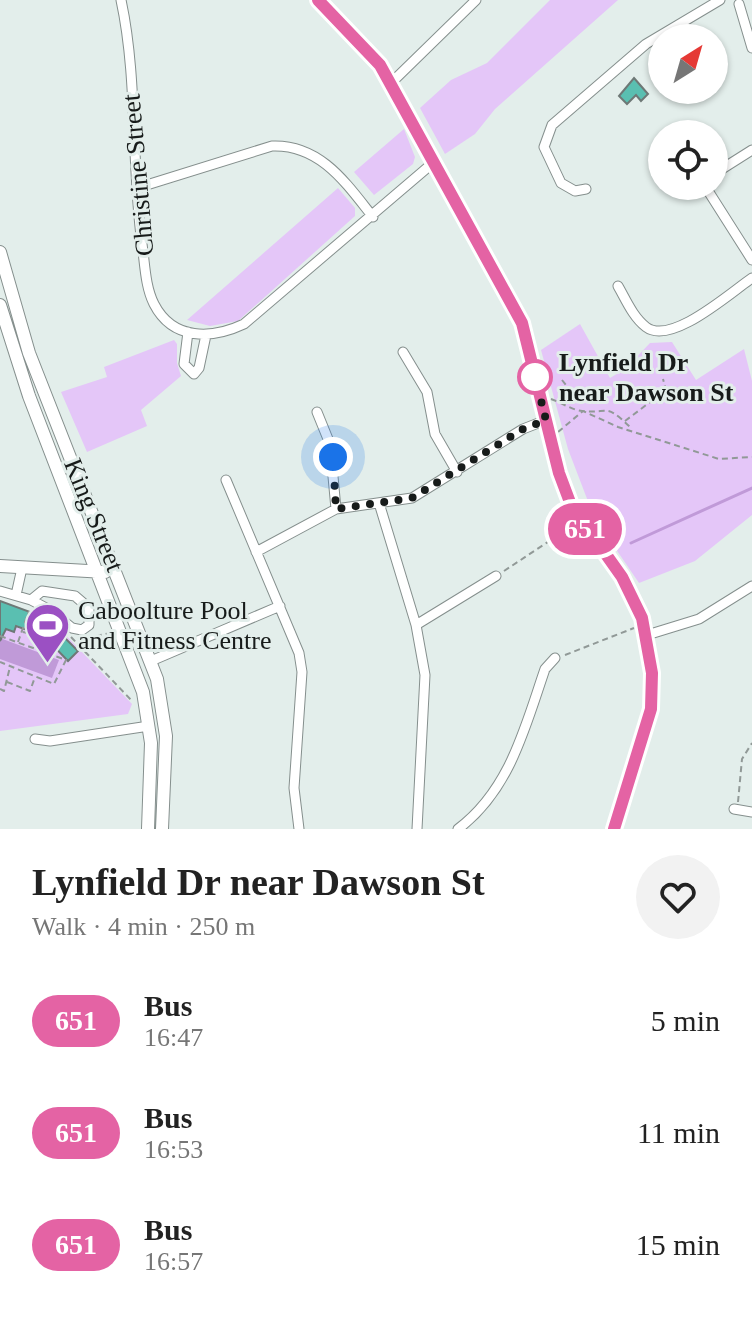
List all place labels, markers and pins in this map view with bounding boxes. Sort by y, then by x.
place label: Lynfield Dr near Dawson St [559,348,734,407]
marker: Lynfield Dr near Dawson St [518,360,552,394]
place label: Caboolture Pool and Fitness Centre [78,596,272,655]
sports icon: Caboolture Pool and Fitness Centre [23,601,71,664]

